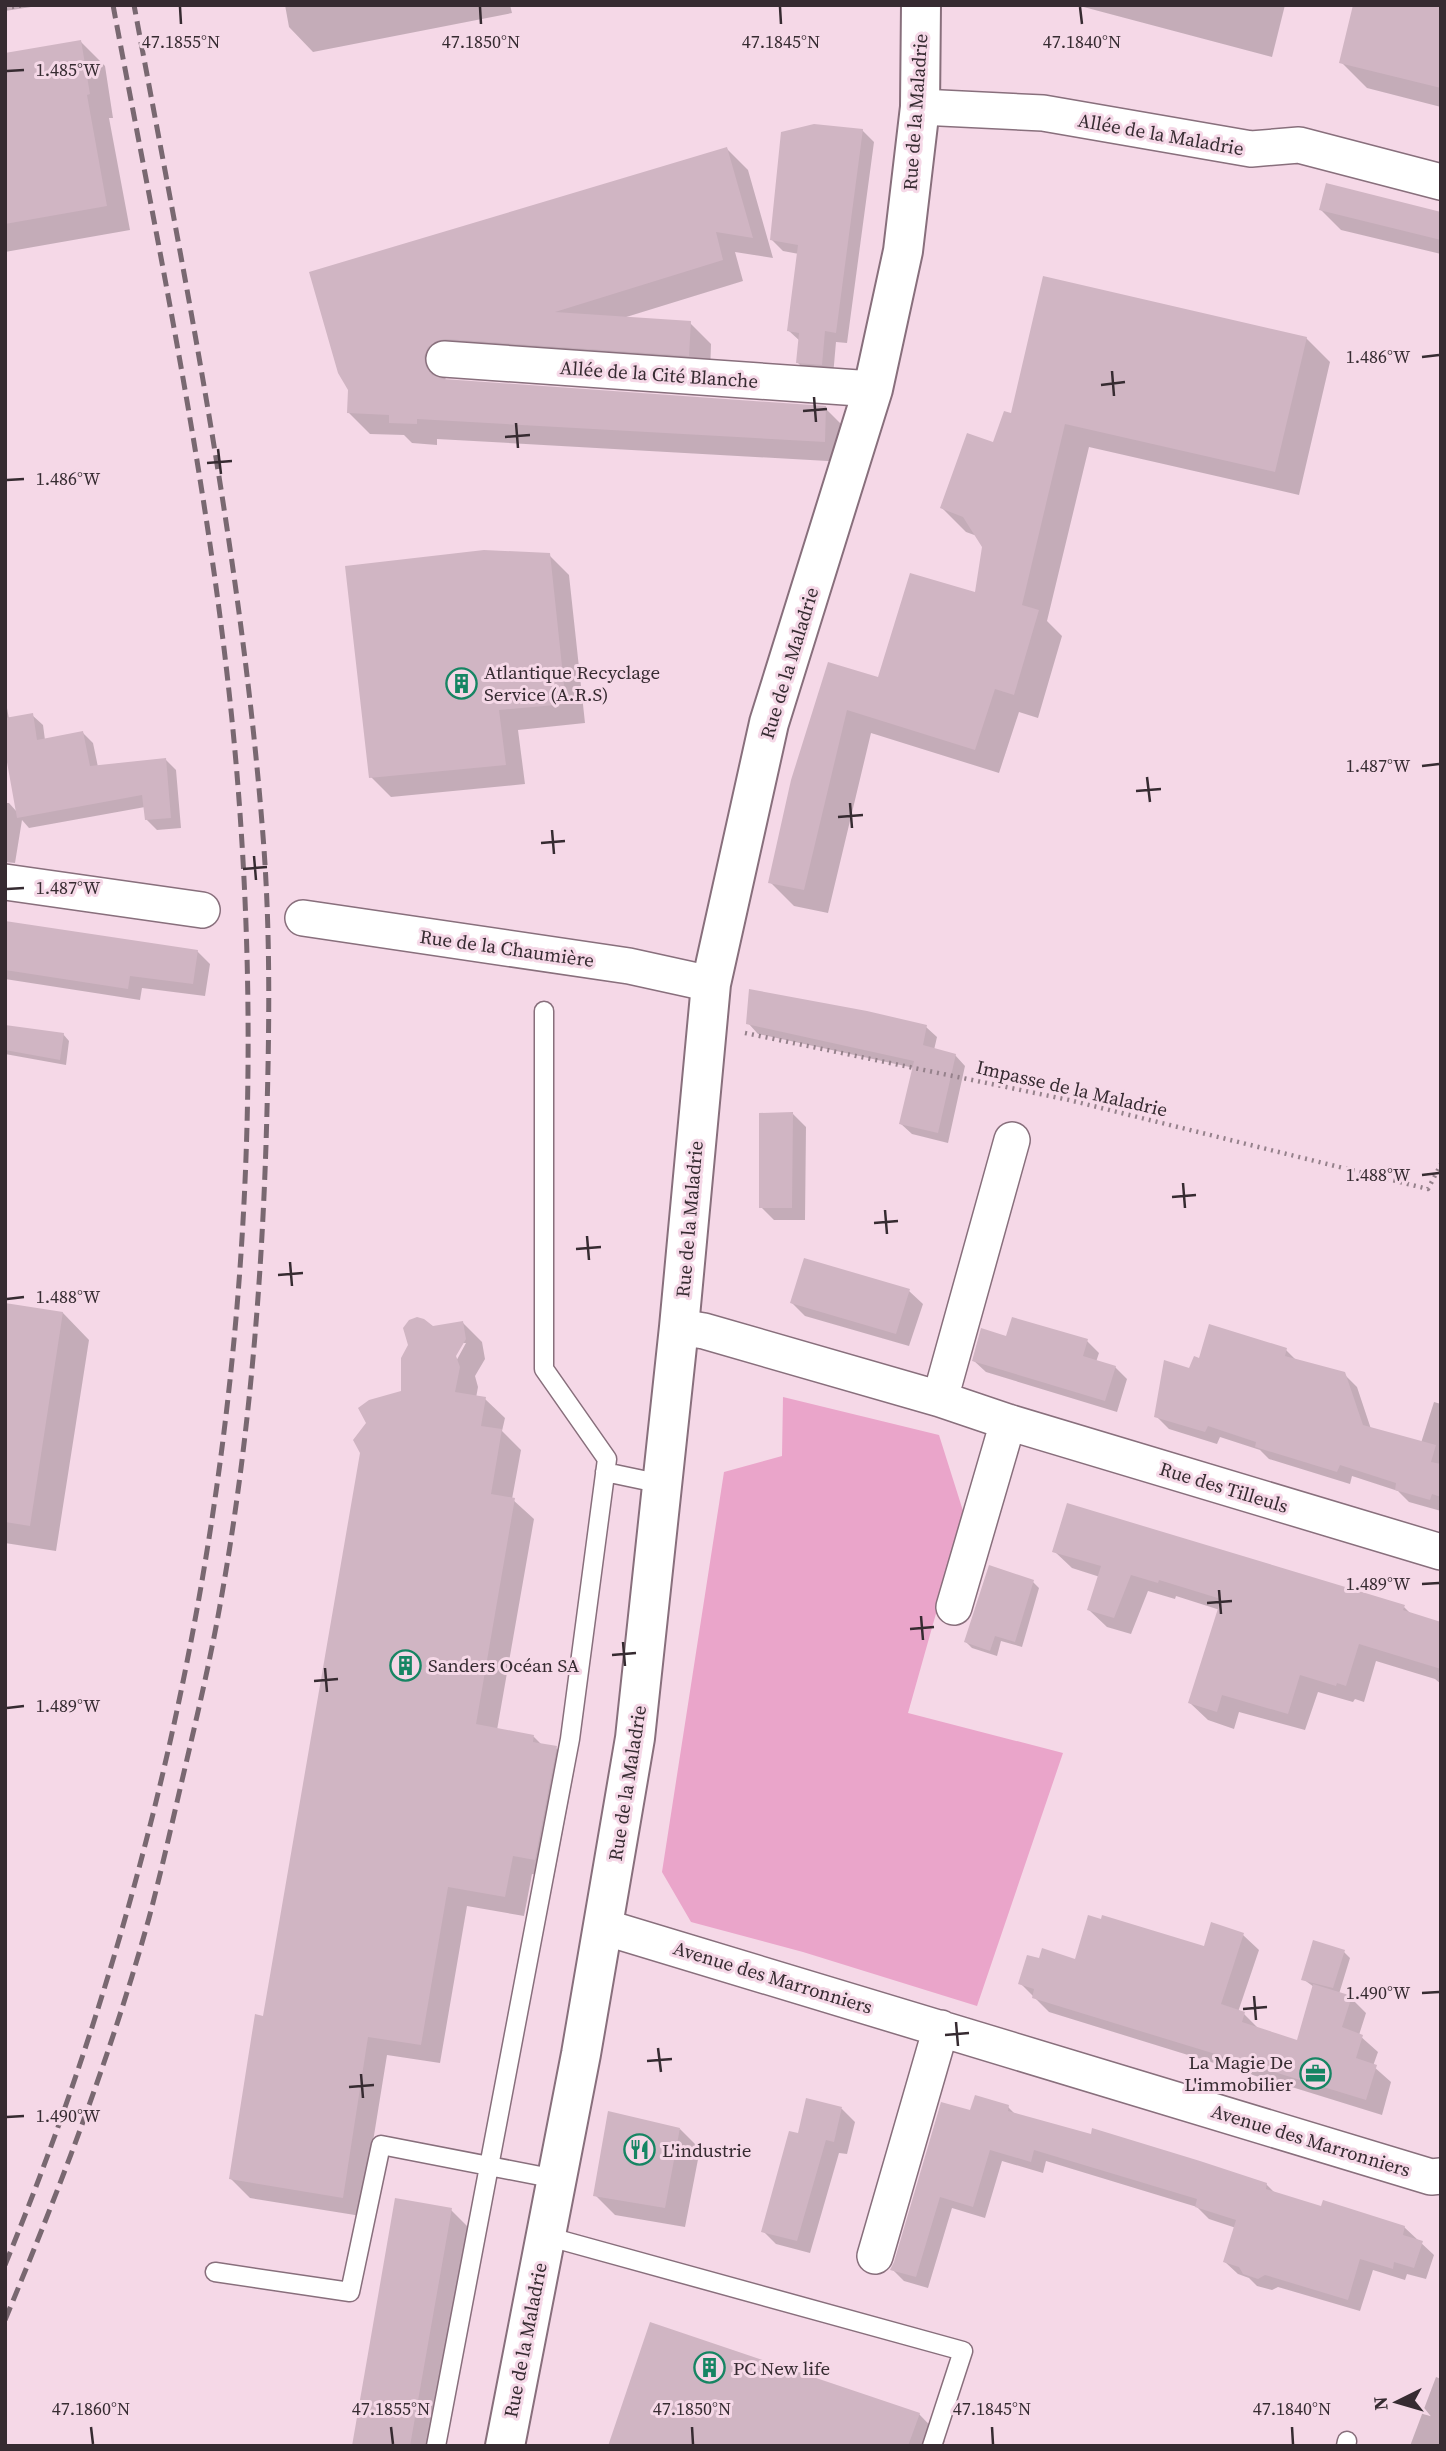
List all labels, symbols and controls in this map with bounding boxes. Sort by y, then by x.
text: 47.1855°N [142,29,220,54]
text: 47.1850°N [442,29,520,54]
text: 47.1845°N [742,29,820,54]
text: 47.1840°N [1043,29,1121,54]
street label: Rue de la Maladrie [897,33,933,191]
text: 1.485°W [36,57,101,82]
street label: Allée de la Maladrie [1076,107,1246,161]
text: 1.486°W [1346,344,1411,369]
street label: Allée de la Cité Blanche [559,354,759,394]
text: 1.486°W [36,466,101,491]
street label: Rue de la Maladrie [754,584,824,742]
place label: Atlantique Recyclage Service (A.R.S) [484,659,660,707]
building icon: Atlantique Recyclage Service (A.R.S) [444,666,478,700]
text: 1.487°W [1346,753,1411,778]
text: 1.487°W [36,875,101,900]
street label: Rue de la Chaumière [418,923,596,973]
street label: Impasse de la Maladrie [974,1053,1170,1123]
street label: Rue de la Maladrie [669,1139,709,1299]
text: 1.488°W [1346,1162,1411,1187]
text: 1.488°W [36,1284,101,1309]
street label: Rue des Tilleuls [1157,1455,1291,1519]
text: 1.489°W [1346,1571,1411,1596]
building icon: Sanders Océan SA [388,1648,422,1682]
place label: Sanders Océan SA [428,1652,580,1678]
text: 1.489°W [36,1693,101,1718]
street label: Rue de la Maladrie [602,1703,652,1863]
street label: Avenue des Marronniers [670,1934,876,2020]
text: 1.490°W [1346,1980,1411,2005]
place label: La Magie De L'immobilier [1184,2049,1293,2097]
office icon: La Magie De L'immobilier [1299,2056,1333,2090]
street label: Avenue des Marronniers [1208,2097,1414,2183]
text: 1.490°W [36,2103,101,2128]
restaurant icon: L'industrie [622,2133,656,2167]
place label: L'industrie [662,2137,752,2163]
street label: Rue de la Maladrie [497,2260,553,2420]
building icon: PC New life [693,2351,727,2385]
place label: PC New life [733,2355,830,2381]
north arrow [1362,2367,1432,2437]
text: N [1366,2395,1394,2412]
text: 47.1860°N [52,2396,130,2421]
text: 47.1855°N [352,2396,430,2421]
text: 47.1850°N [653,2396,731,2421]
text: 47.1845°N [953,2396,1031,2421]
text: 47.1840°N [1253,2396,1331,2421]

